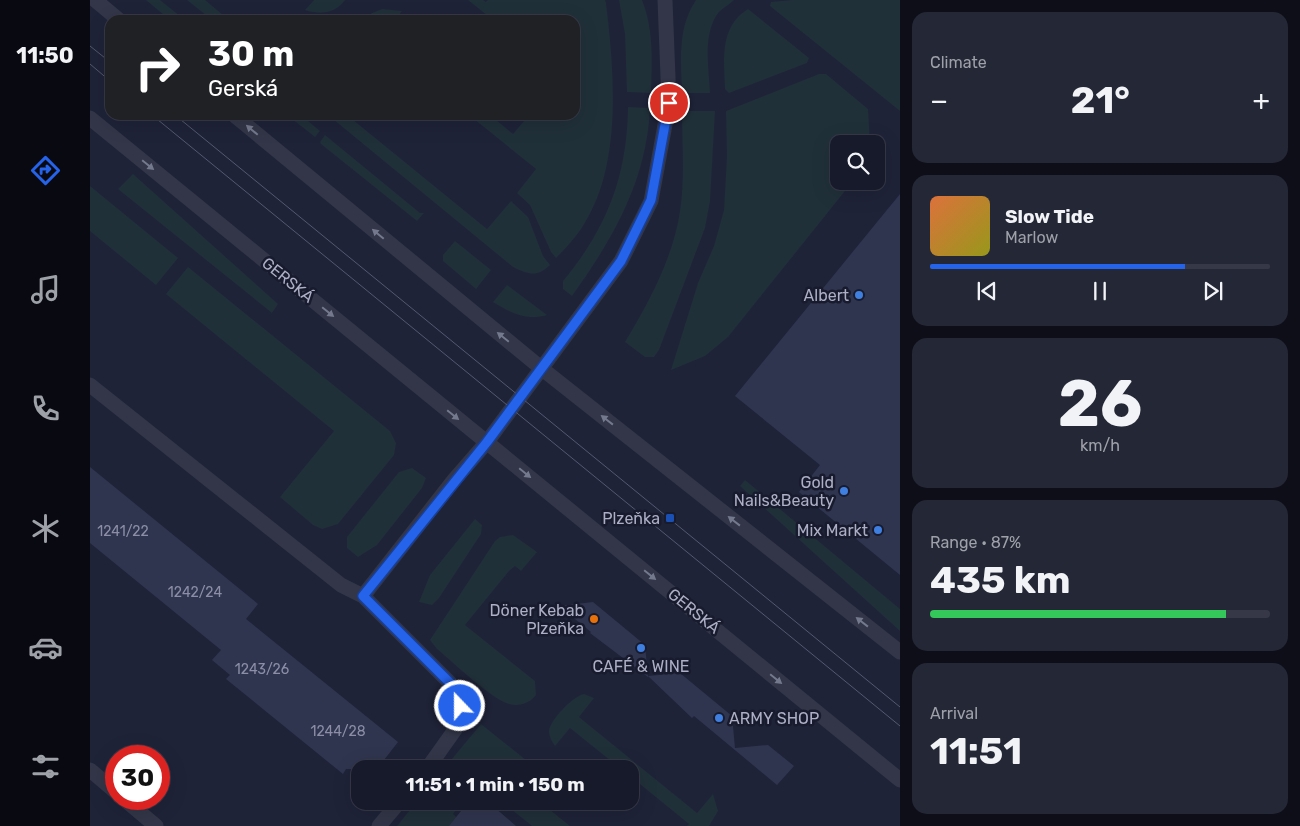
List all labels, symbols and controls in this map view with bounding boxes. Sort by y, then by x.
text: 30 m [208,33,294,75]
icon: right [125,35,190,100]
text: 11:50 [16,42,74,69]
text: Climate [930,53,987,72]
text: Gerská [208,75,278,102]
text: 21° [1071,77,1130,123]
pin [648,82,690,124]
text: − [930,84,948,117]
text: + [1253,84,1270,117]
icon: arrive [655,89,683,117]
one-way arrow [246,125,259,136]
map controls [830,135,885,190]
button: search [830,135,885,190]
icon: directions [28,153,63,188]
one-way arrow [141,159,154,170]
text: Slow Tide [1005,205,1094,228]
one-way arrow [371,228,384,239]
text: Marlow [1005,228,1058,247]
street label: GERSKÁ [258,253,318,307]
icon: music [28,272,63,307]
icon: previous [973,277,1001,305]
icon: pause [1086,277,1114,305]
icon: next [1199,277,1227,305]
place label: Albert [804,286,849,305]
marker: Albert [853,289,865,301]
one-way arrow [321,307,334,318]
one-way arrow [497,331,510,342]
text: 26 [1058,365,1142,442]
icon: phone [28,391,63,426]
one-way arrow [447,409,460,420]
one-way arrow [601,415,614,426]
text: km/h [1080,436,1120,455]
one-way arrow [518,467,531,478]
place label: Gold Nails&Beauty [734,473,834,510]
marker: Gold Nails&Beauty [838,485,850,497]
place label: Plzeňka [602,509,660,528]
icon: climate [28,511,63,546]
marker: Plzeňka [664,512,676,524]
one-way arrow [728,515,741,526]
place label: Mix Markt [797,521,868,540]
house number: 1241/22 [97,523,149,540]
marker: Mix Markt [872,524,884,536]
text: Range · 87% [930,533,1021,552]
text: 435 km [930,557,1071,603]
one-way arrow [644,570,657,581]
house number: 1242/24 [168,584,222,601]
street label: GERSKÁ [664,584,724,638]
place label: Döner Kebab Plzeňka [490,601,584,638]
marker: Döner Kebab Plzeňka [588,613,600,625]
one-way arrow [856,616,869,627]
icon: car [28,630,63,665]
marker: CAFÉ & WINE [635,642,647,654]
place label: CAFÉ & WINE [593,657,690,676]
house number: 1243/26 [235,661,289,678]
one-way arrow [769,673,782,684]
position arrow [433,679,485,731]
text: Arrival [930,704,978,723]
place label: ARMY SHOP [729,709,819,728]
marker: ARMY SHOP [713,712,725,724]
house number: 1244/28 [310,723,366,740]
text: 11:51 [930,728,1022,774]
speed limit sign: 30 [105,745,170,810]
icon: filters [28,749,63,784]
text: 11:51 · 1 min · 150 m [405,773,585,796]

